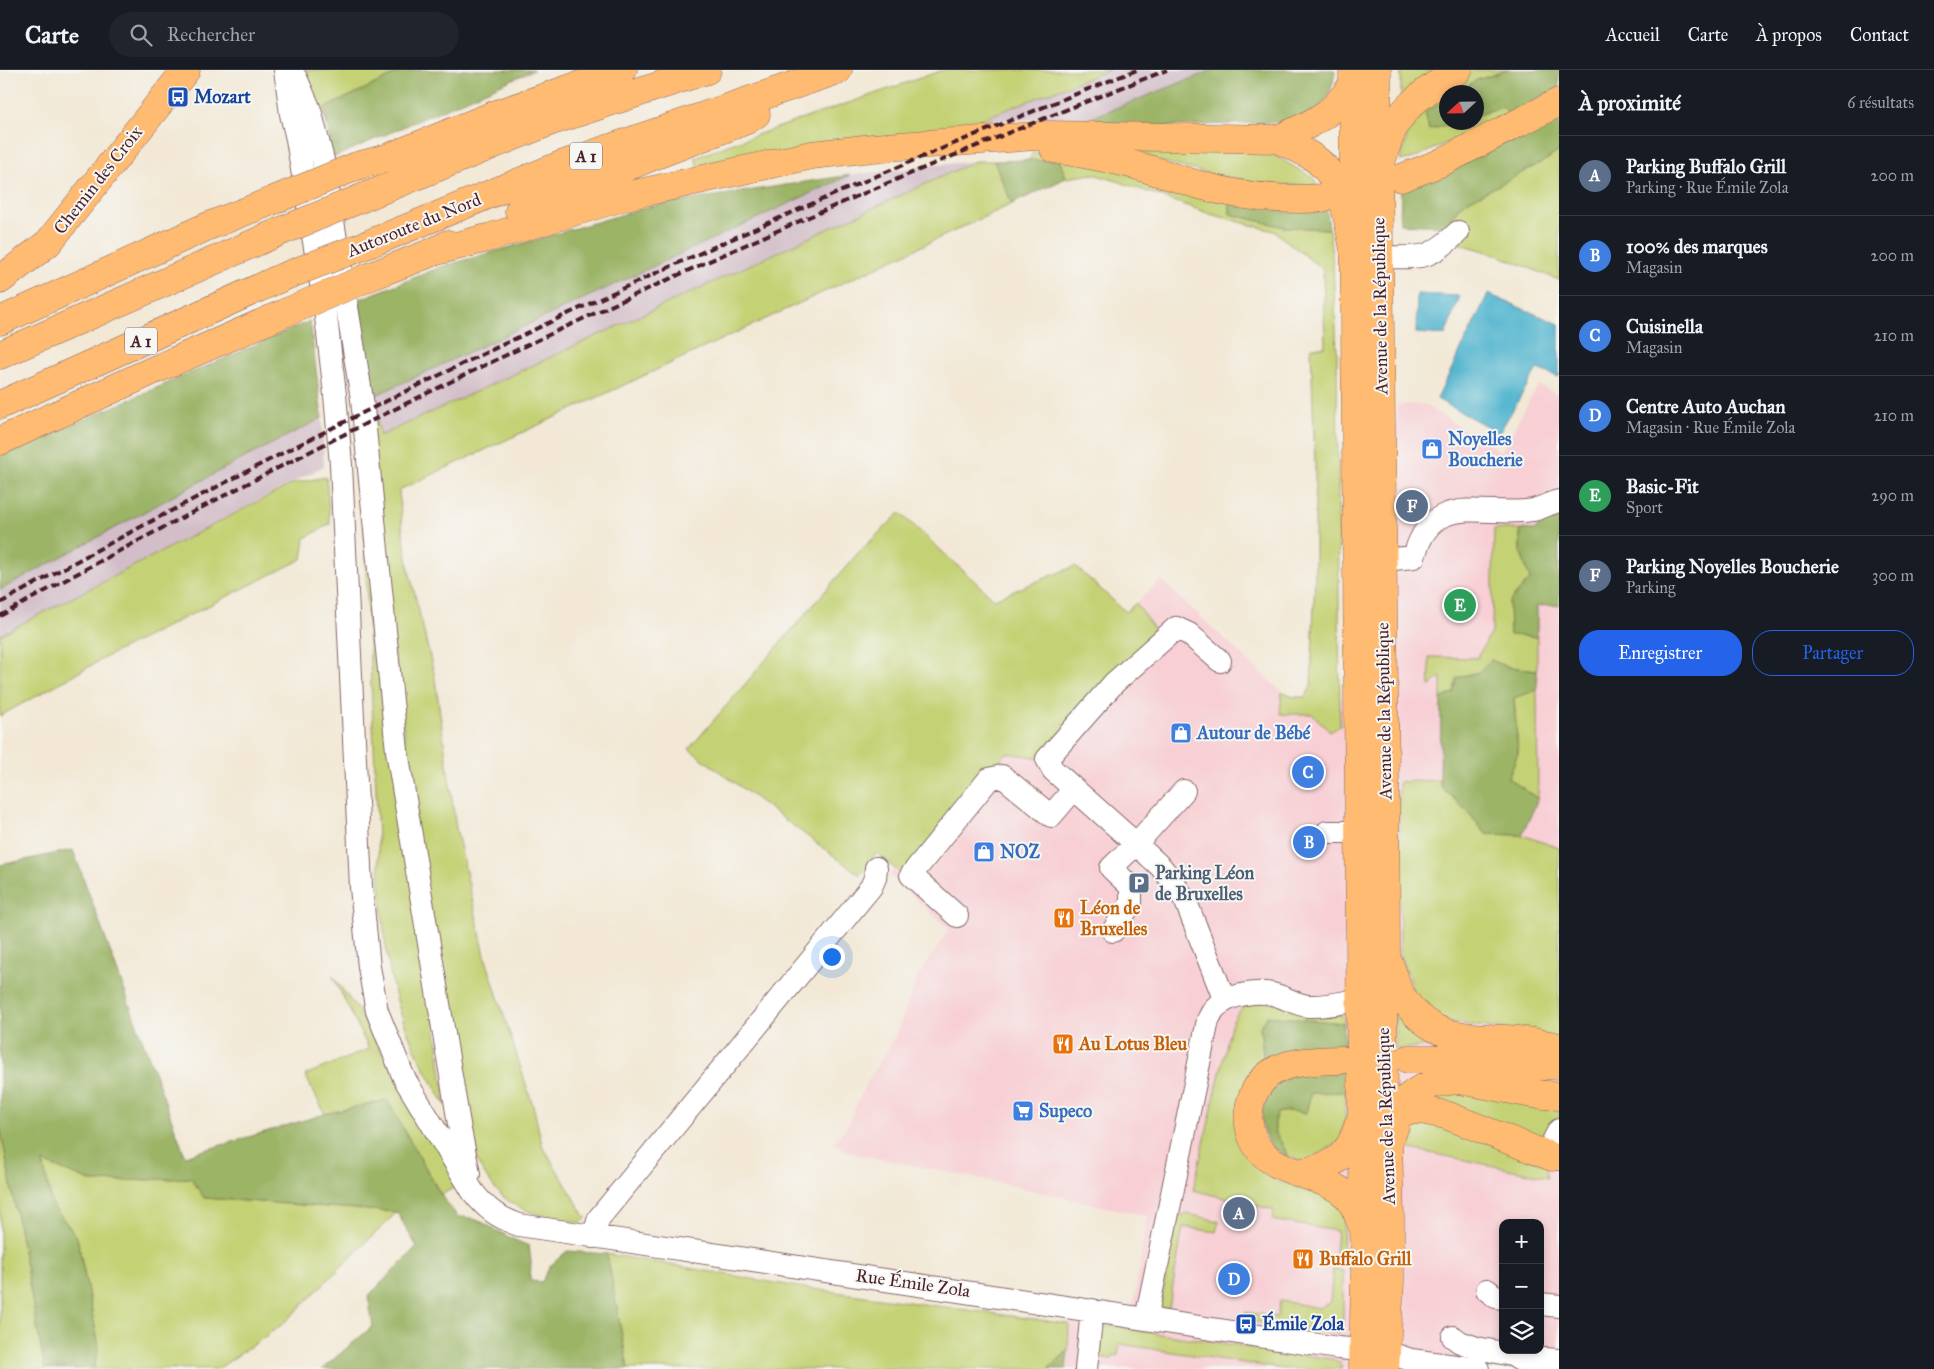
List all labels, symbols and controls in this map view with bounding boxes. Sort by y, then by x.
search box [109,12,459,57]
text: Carte [25,20,79,50]
icon: search [127,21,155,49]
text: Rechercher [167,23,255,46]
text: Accueil [1606,24,1660,46]
text: Carte [1688,24,1728,46]
text: À propos [1756,24,1822,46]
text: Contact [1850,24,1909,46]
bus stop icon: Mozart [166,85,190,109]
north arrow [1439,85,1484,130]
place label: Mozart [194,86,251,108]
text: À proximité [1579,90,1681,116]
text: 6 résultats [1847,93,1914,112]
street label: Chemin des Croix [49,121,147,239]
road number: A 1 [570,142,602,170]
text: Parking Buffalo Grill [1626,155,1786,178]
text: A [1590,166,1600,185]
text: 200 m [1871,166,1914,185]
text: Parking · Rue Émile Zola [1626,178,1788,197]
street label: Autoroute du Nord [343,188,484,262]
street label: Avenue de la République [1367,217,1394,396]
text: 100% des marques [1626,235,1768,258]
text: B [1590,246,1600,265]
text: 200 m [1871,246,1914,265]
text: Magasin [1626,258,1682,277]
text: Cuisinella [1626,315,1703,338]
text: C [1590,326,1600,345]
text: 210 m [1874,326,1914,345]
road number: A 1 [125,328,157,354]
text: Magasin [1626,338,1682,357]
text: Centre Auto Auchan [1626,395,1786,418]
text: D [1589,406,1601,425]
text: 210 m [1874,406,1914,425]
text: Magasin · Rue Émile Zola [1626,418,1795,437]
place label: Noyelles Boucherie [1448,428,1523,471]
shop icon: Noyelles Boucherie [1420,437,1444,461]
text: Basic-Fit [1626,475,1699,498]
text: E [1589,486,1601,505]
text: 290 m [1871,486,1914,505]
pin: F [1396,487,1428,525]
text: Sport [1626,498,1663,517]
text: Parking Noyelles Boucherie [1626,555,1839,578]
text: F [1590,566,1600,585]
text: 300 m [1872,566,1914,585]
text: Parking [1626,578,1675,597]
pin: E [1444,586,1476,624]
street label: Avenue de la République [1371,622,1398,801]
button: Enregistrer [1579,630,1742,676]
button: Partager [1752,630,1914,676]
shop icon: Autour de Bébé [1169,721,1193,745]
place label: Autour de Bébé [1196,722,1311,744]
pin: C [1292,753,1324,791]
pin: B [1293,823,1325,861]
shop icon: NOZ [972,840,996,864]
place label: NOZ [1000,841,1041,863]
place label: Parking Léon de Bruxelles [1155,862,1255,905]
parking icon: Parking Léon de Bruxelles [1127,871,1151,895]
place label: Léon de Bruxelles [1080,897,1148,940]
restaurant icon: Léon de Bruxelles [1052,906,1076,930]
your location [819,944,845,970]
street label: Avenue de la République [1372,1027,1401,1206]
restaurant icon: Au Lotus Bleu [1051,1032,1075,1056]
place label: Au Lotus Bleu [1078,1033,1188,1055]
supermarket icon: Supeco [1011,1099,1035,1123]
place label: Supeco [1039,1100,1092,1123]
pin: A [1223,1194,1255,1232]
map controls [1499,1219,1544,1354]
button: + [1499,1219,1544,1264]
restaurant icon: Buffalo Grill [1291,1247,1315,1271]
place label: Buffalo Grill [1319,1248,1412,1270]
pin: D [1218,1260,1250,1298]
street label: Rue Émile Zola [854,1262,972,1302]
button: − [1499,1264,1544,1309]
button: layers [1499,1309,1544,1354]
place label: Émile Zola [1262,1310,1344,1335]
bus stop icon: Émile Zola [1234,1312,1258,1336]

